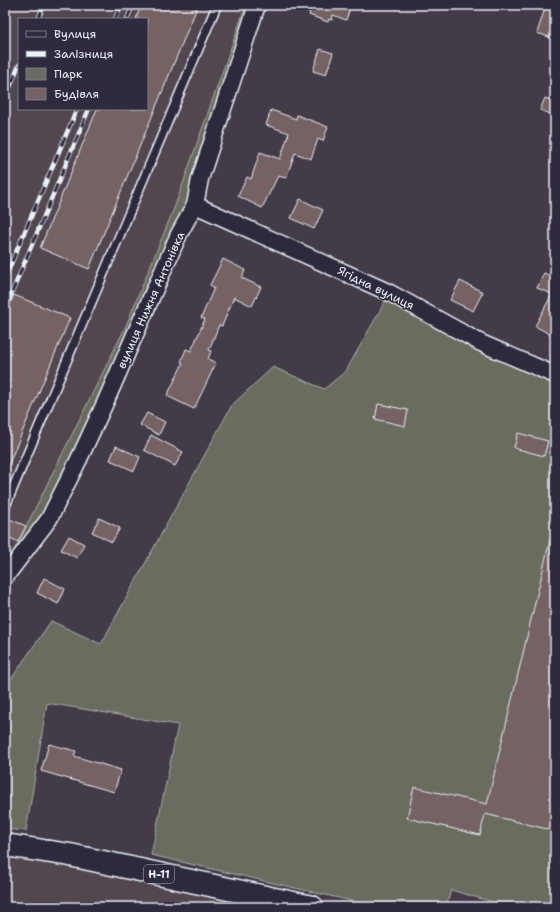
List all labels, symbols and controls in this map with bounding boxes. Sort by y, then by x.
legend [18,18,148,110]
text: Вулиця [54,26,96,42]
text: Залізниця [54,46,113,62]
text: Парк [54,66,83,82]
text: Будівля [54,86,99,102]
street label: вулиця Нижня Антонівка [114,228,189,371]
street label: Ягідна вулиця [335,263,417,313]
road number: Н-11 [144,865,174,883]

